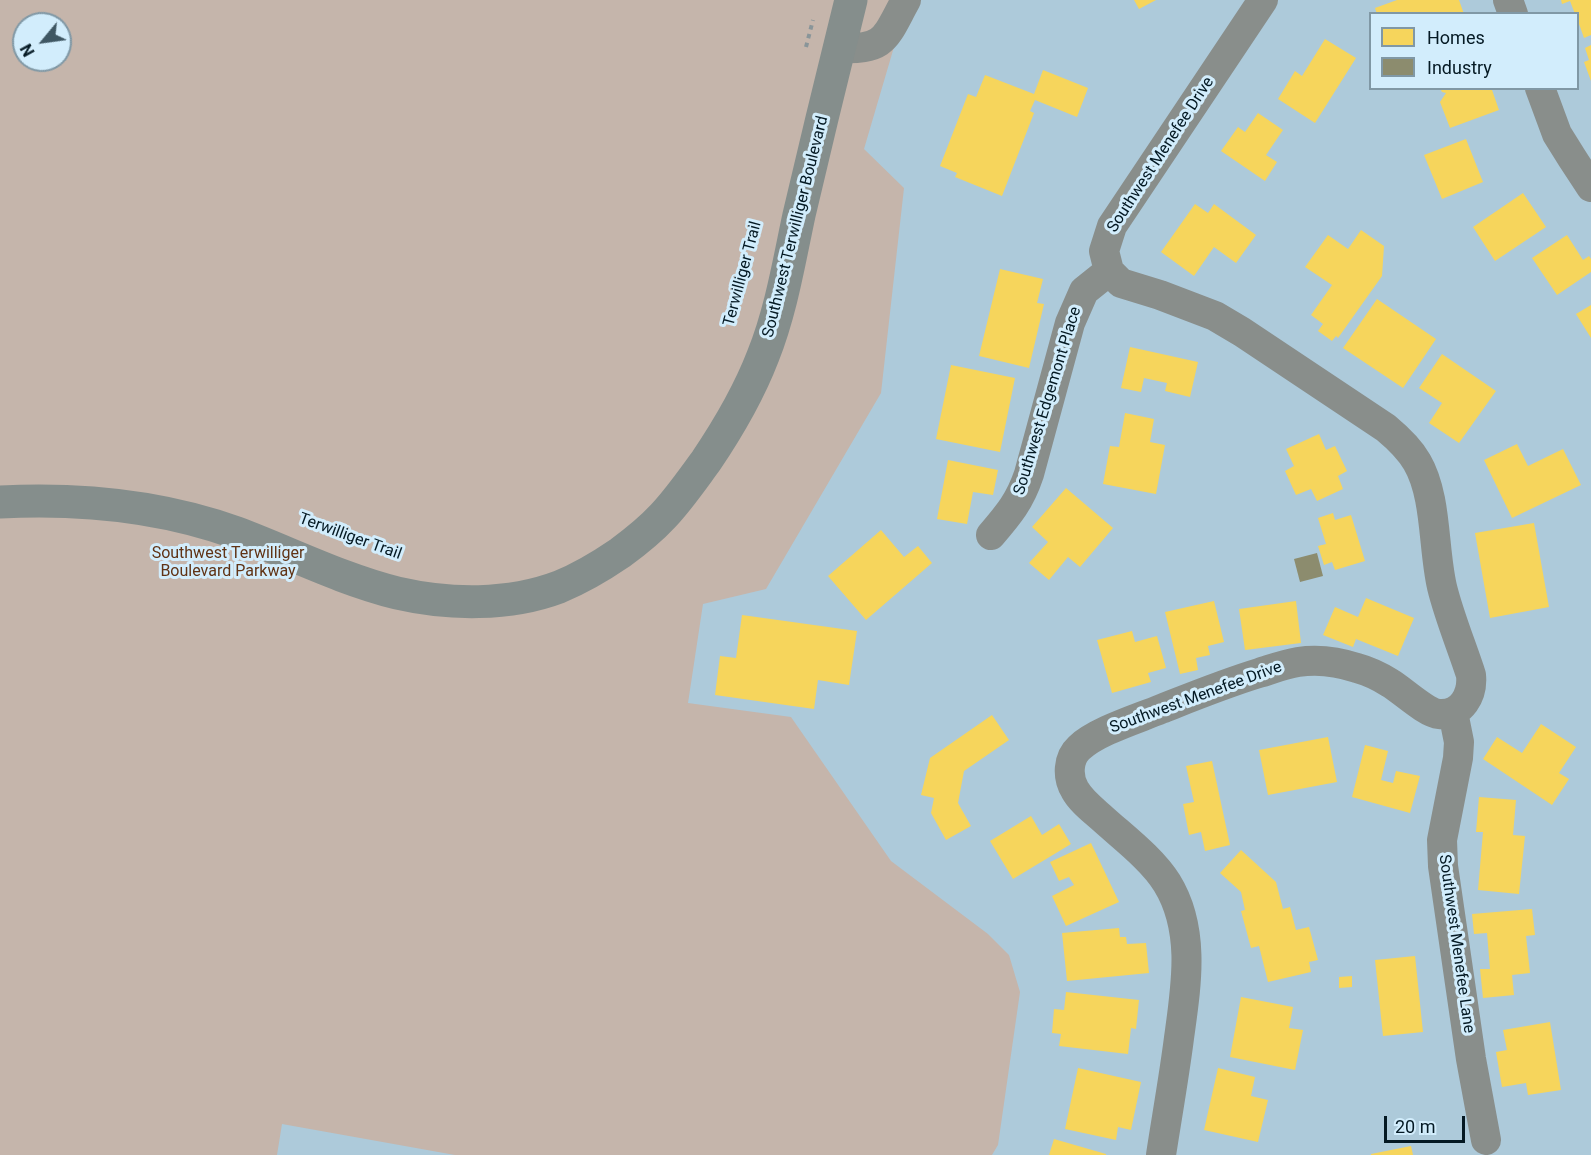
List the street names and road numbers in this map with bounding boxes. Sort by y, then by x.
street label: Southwest Menefee Drive [1104,74,1218,236]
street label: Southwest Terwilliger Boulevard [759,114,833,340]
street label: Terwilliger Trail [720,219,766,329]
street label: Southwest Edgemont Place [1010,305,1086,497]
street label: Terwilliger Trail [296,510,404,564]
street label: Southwest Menefee Drive [1107,658,1285,738]
street label: Southwest Menefee Lane [1434,853,1478,1035]

